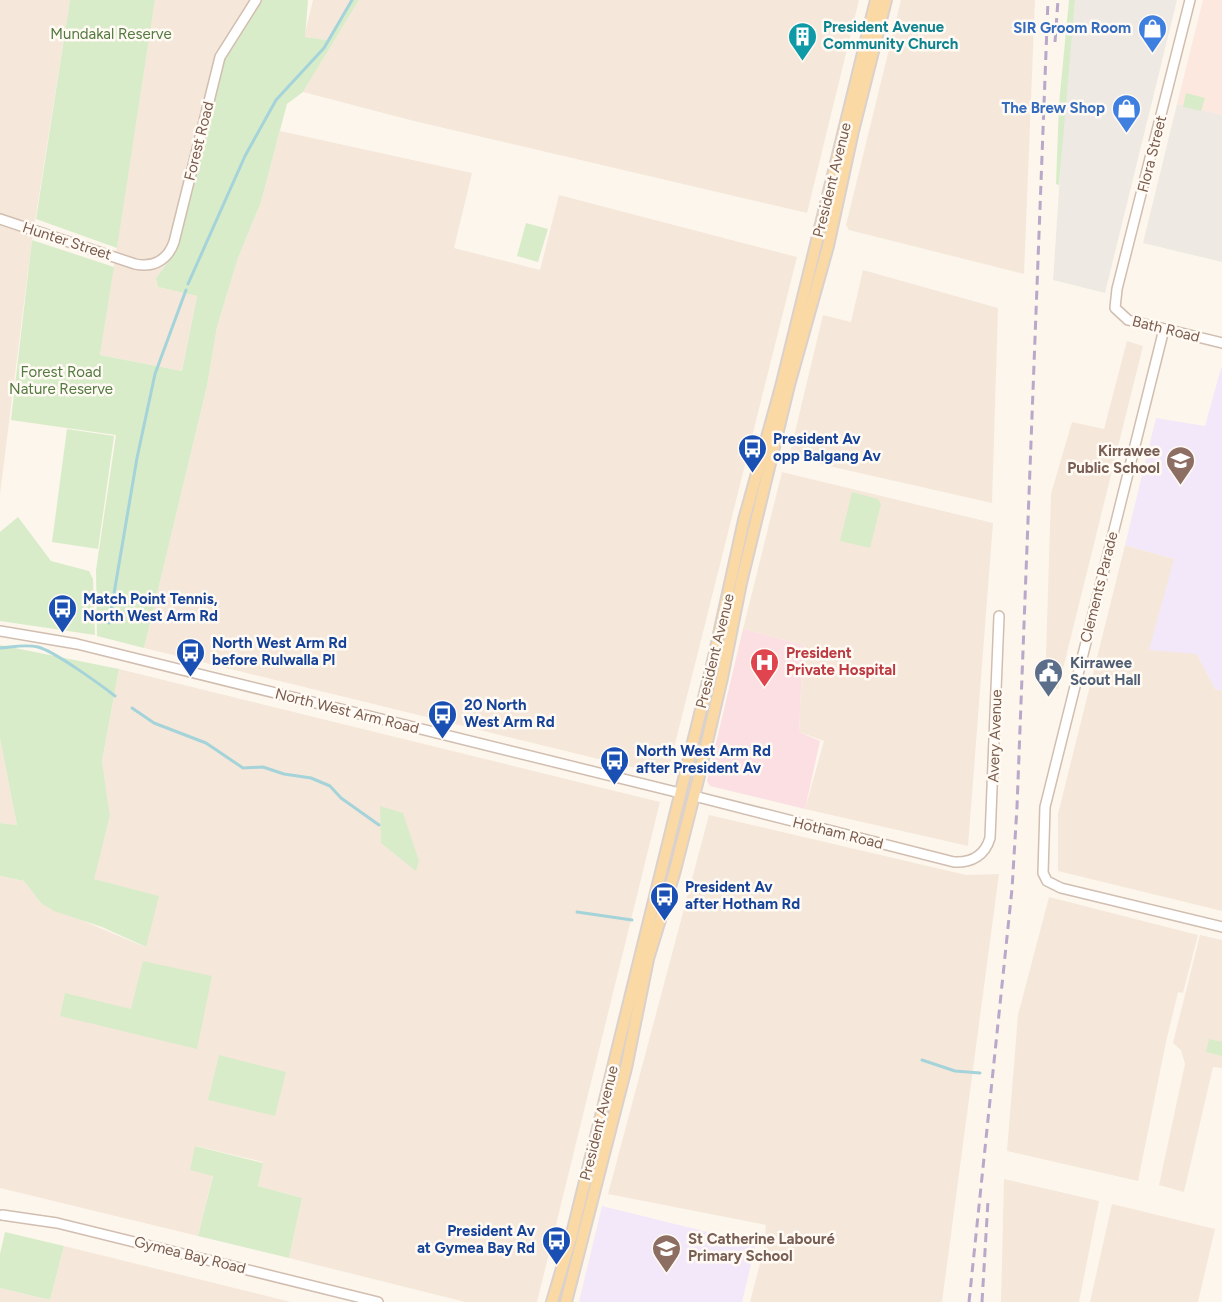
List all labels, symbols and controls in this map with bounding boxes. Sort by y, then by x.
shop icon: SIR Groom Room [1136,12,1168,54]
place label: President Avenue Community Church [823,18,958,53]
place label: SIR Groom Room [1013,19,1131,37]
building icon: President Avenue Community Church [786,20,818,62]
park label: Mundakal Reserve [50,25,172,43]
shop icon: The Brew Shop [1110,92,1142,134]
place label: The Brew Shop [1001,99,1105,117]
street label: Forest Road [180,100,218,182]
street label: Flora Street [1134,113,1170,194]
street label: President Avenue [809,121,855,239]
street label: Hunter Street [20,218,114,264]
street label: Bath Road [1130,312,1202,346]
park label: Forest Road Nature Reserve [9,363,113,398]
place label: President Av opp Balgang Av [773,430,881,465]
bus stop icon: President Av opp Balgang Av [736,432,768,474]
place label: Kirrawee Public School [1067,442,1161,477]
school or university icon: Kirrawee Public School [1165,444,1197,486]
street label: Clements Parade [1076,530,1122,644]
place label: Match Point Tennis, North West Arm Rd [83,590,218,625]
bus stop icon: Match Point Tennis, North West Arm Rd [46,592,78,634]
street label: President Avenue [692,592,738,710]
place label: North West Arm Rd before Rulwalla Pl [212,634,347,669]
bus stop icon: North West Arm Rd before Rulwalla Pl [175,636,207,678]
place label: President Private Hospital [786,644,896,679]
hospital icon: President Private Hospital [749,646,781,688]
place label: Kirrawee Scout Hall [1070,654,1141,689]
public building icon: Kirrawee Scout Hall [1033,656,1065,698]
street label: North West Arm Road [273,684,421,738]
street label: Avery Avenue [984,689,1006,783]
place label: 20 North West Arm Rd [464,696,555,731]
bus stop icon: 20 North West Arm Rd [427,698,459,740]
place label: North West Arm Rd after President Av [636,742,771,777]
bus stop icon: North West Arm Rd after President Av [599,744,631,786]
street label: Hotham Road [791,813,885,853]
place label: President Av after Hotham Rd [685,878,800,913]
bus stop icon: President Av after Hotham Rd [648,880,680,922]
street label: President Avenue [576,1064,622,1182]
place label: President Av at Gymea Bay Rd [417,1222,536,1257]
bus stop icon: President Av at Gymea Bay Rd [540,1224,572,1266]
place label: St Catherine Labouré Primary School [688,1230,835,1265]
street label: Gymea Bay Road [132,1232,248,1278]
school or university icon: St Catherine Labouré Primary School [651,1232,683,1274]

